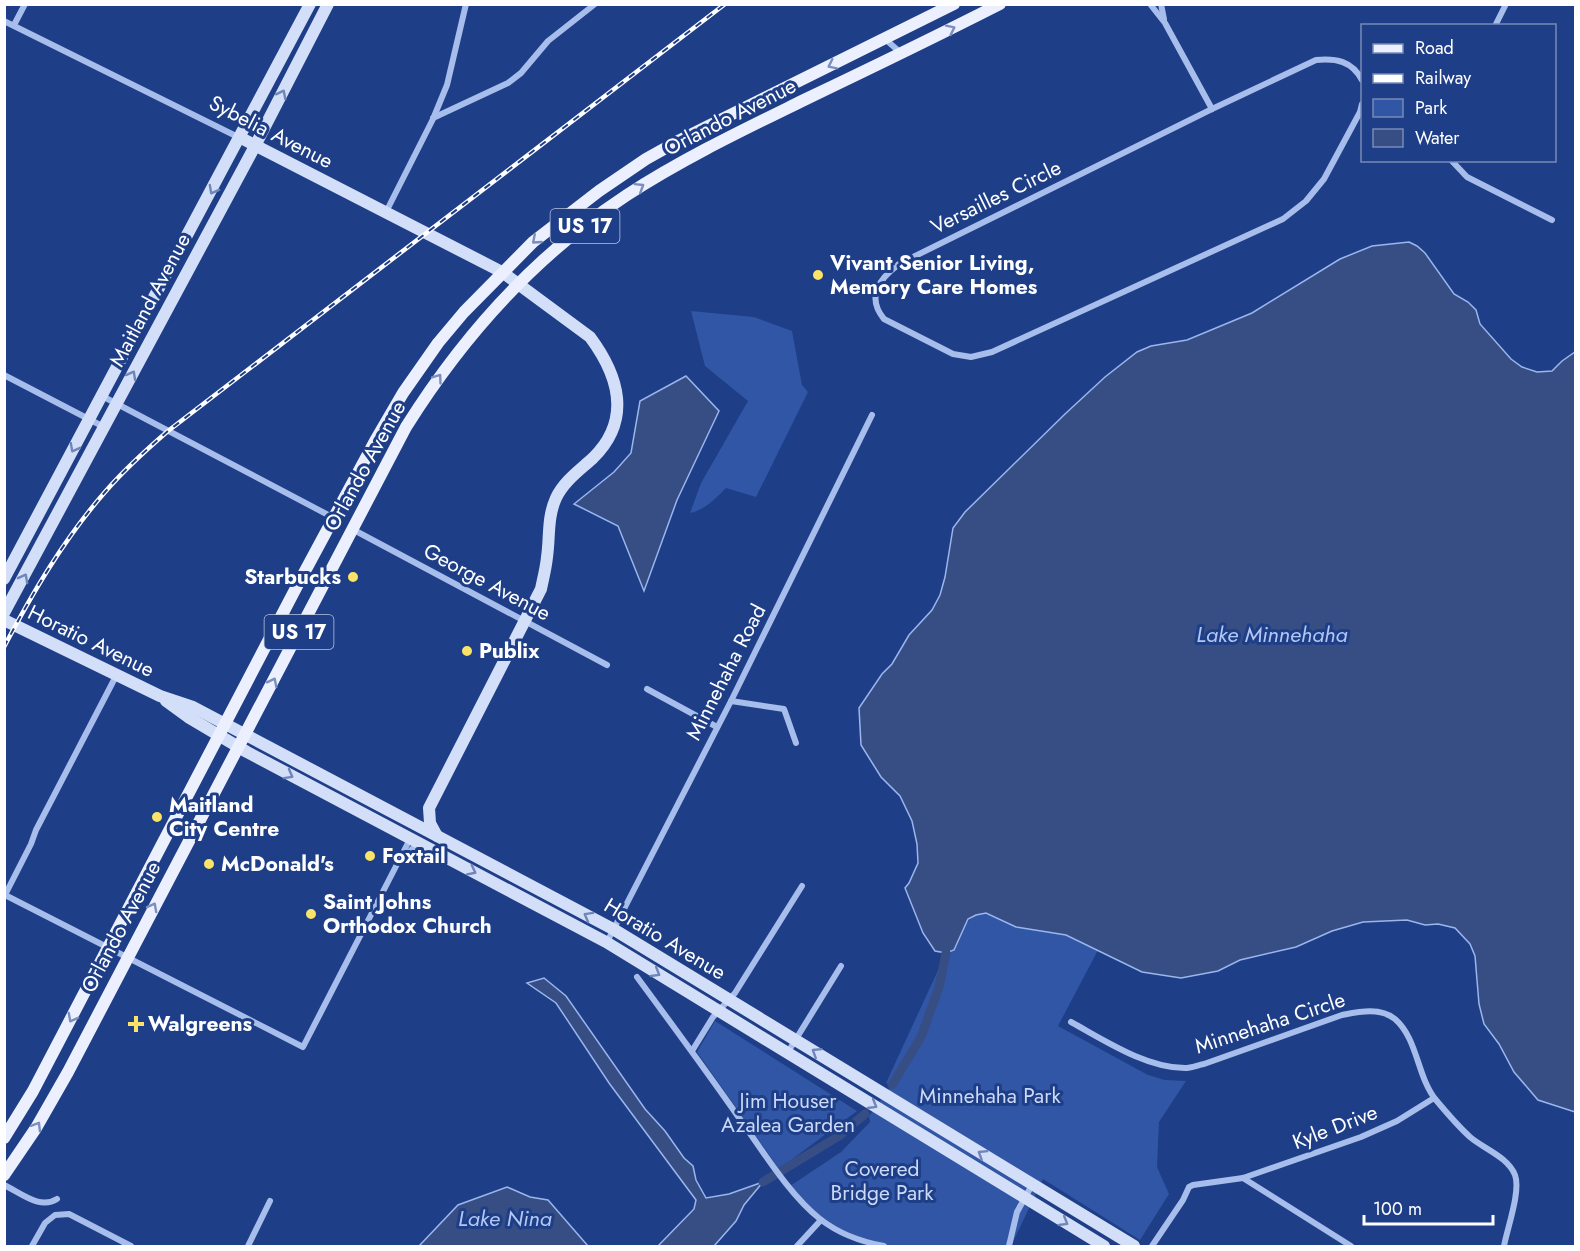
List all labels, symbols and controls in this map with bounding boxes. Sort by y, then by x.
one-way arrow [944,24,955,36]
legend [1361,24,1556,162]
text: Road [1415,35,1454,61]
one-way arrow [828,57,839,69]
text: Railway [1415,65,1471,91]
street label: Orlando Avenue [659,71,802,163]
street label: Sybelia Avenue [204,88,338,176]
one-way arrow [275,89,286,100]
text: Park [1415,95,1447,121]
text: Water [1415,125,1460,151]
street label: Versailles Circle [926,152,1066,242]
one-way arrow [209,184,220,194]
one-way arrow [633,184,644,195]
road number: US 17 [550,209,620,243]
street label: Maitland Avenue [102,228,198,372]
one-way arrow [532,233,543,244]
place label: Vivant Senior Living, Memory Care Homes [829,248,1038,302]
marker: Vivant Senior Living, Memory Care Homes [811,268,825,282]
one-way arrow [125,371,136,381]
one-way arrow [431,374,442,385]
street label: Orlando Avenue [317,395,413,537]
one-way arrow [70,441,81,452]
street label: George Avenue [418,536,556,628]
place label: Starbucks [244,562,341,592]
marker: Starbucks [346,570,360,584]
one-way arrow [17,573,28,584]
street label: Horatio Avenue [23,597,160,685]
street label: Minnehaha Road [679,599,773,745]
road number: US 17 [264,615,334,649]
water label: Lake Minnehaha [1196,618,1348,650]
place label: Publix [479,636,540,666]
marker: Publix [460,644,474,658]
one-way arrow [265,678,277,689]
one-way arrow [283,768,294,779]
place label: Maitland City Centre [169,790,279,844]
marker: Maitland City Centre [150,810,164,824]
place label: Foxtail [382,841,446,871]
place label: McDonald's [221,849,334,879]
marker: Foxtail [363,849,377,863]
street label: Orlando Avenue [74,856,168,998]
marker: McDonald's [202,857,216,871]
one-way arrow [466,864,477,876]
place label: Saint Johns Orthodox Church [323,887,492,941]
street label: Horatio Avenue [598,891,732,987]
one-way arrow [146,903,157,913]
marker: Saint Johns Orthodox Church [304,907,318,921]
one-way arrow [584,911,594,923]
one-way arrow [650,965,660,977]
street label: Minnehaha Circle [1191,985,1349,1061]
place label: Walgreens [148,1009,253,1039]
one-way arrow [68,1012,79,1023]
marker: Walgreens [129,1017,143,1031]
one-way arrow [812,1048,822,1060]
park label: Minnehaha Park [919,1081,1061,1111]
park label: Jim Houser Azalea Garden [721,1086,855,1140]
street label: Kyle Drive [1288,1097,1382,1157]
one-way arrow [867,1098,877,1110]
one-way arrow [29,1122,41,1132]
one-way arrow [978,1150,988,1162]
park label: Covered Bridge Park [831,1154,934,1208]
scale bar [1364,1188,1493,1226]
text: 100 m [1373,1196,1422,1222]
water label: Lake Nina [458,1202,552,1234]
one-way arrow [1058,1215,1068,1226]

